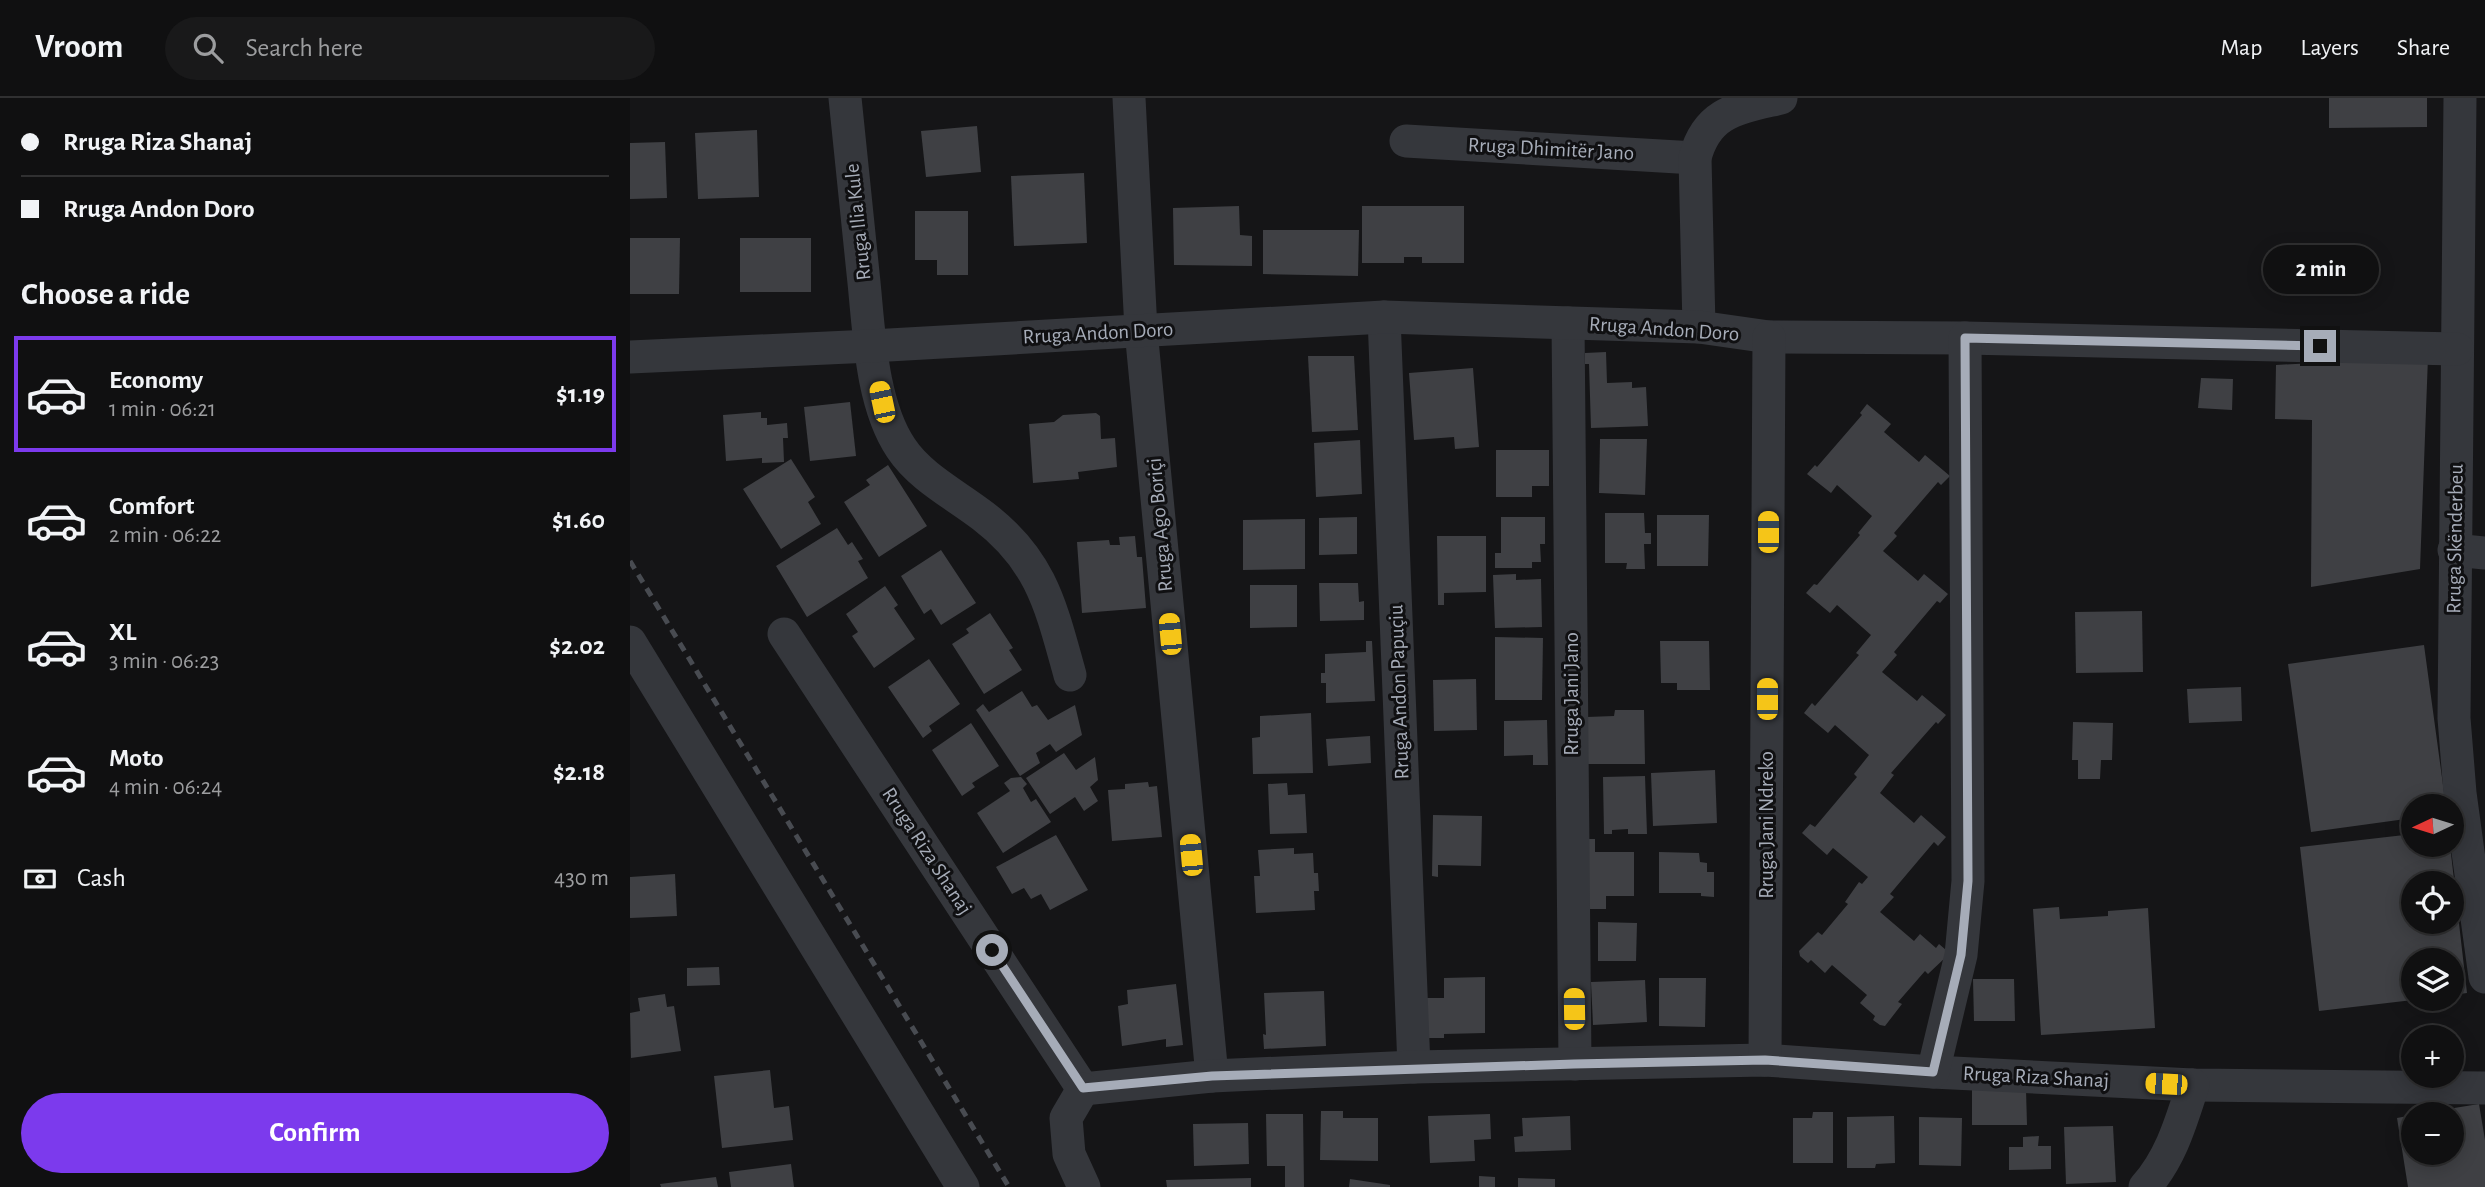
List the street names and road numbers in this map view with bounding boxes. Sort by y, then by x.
street label: Rruga Dhimitër Jano [1467,134,1635,164]
street label: Rruga Ilia Kule [841,162,875,282]
street label: Rruga Andon Doro [1588,313,1740,345]
street label: Rruga Andon Doro [1022,319,1174,347]
street label: Rruga Ago Boriçi [1144,457,1176,593]
street label: Rruga Skënderbeu [2443,464,2467,614]
street label: Rruga Andon Papuçiu [1385,604,1413,780]
street label: Rruga Jani Jano [1561,632,1582,756]
street label: Rruga Jani Ndreko [1756,751,1777,899]
street label: Rruga Riza Shanaj [878,784,976,918]
street label: Rruga Riza Shanaj [1962,1063,2110,1091]

